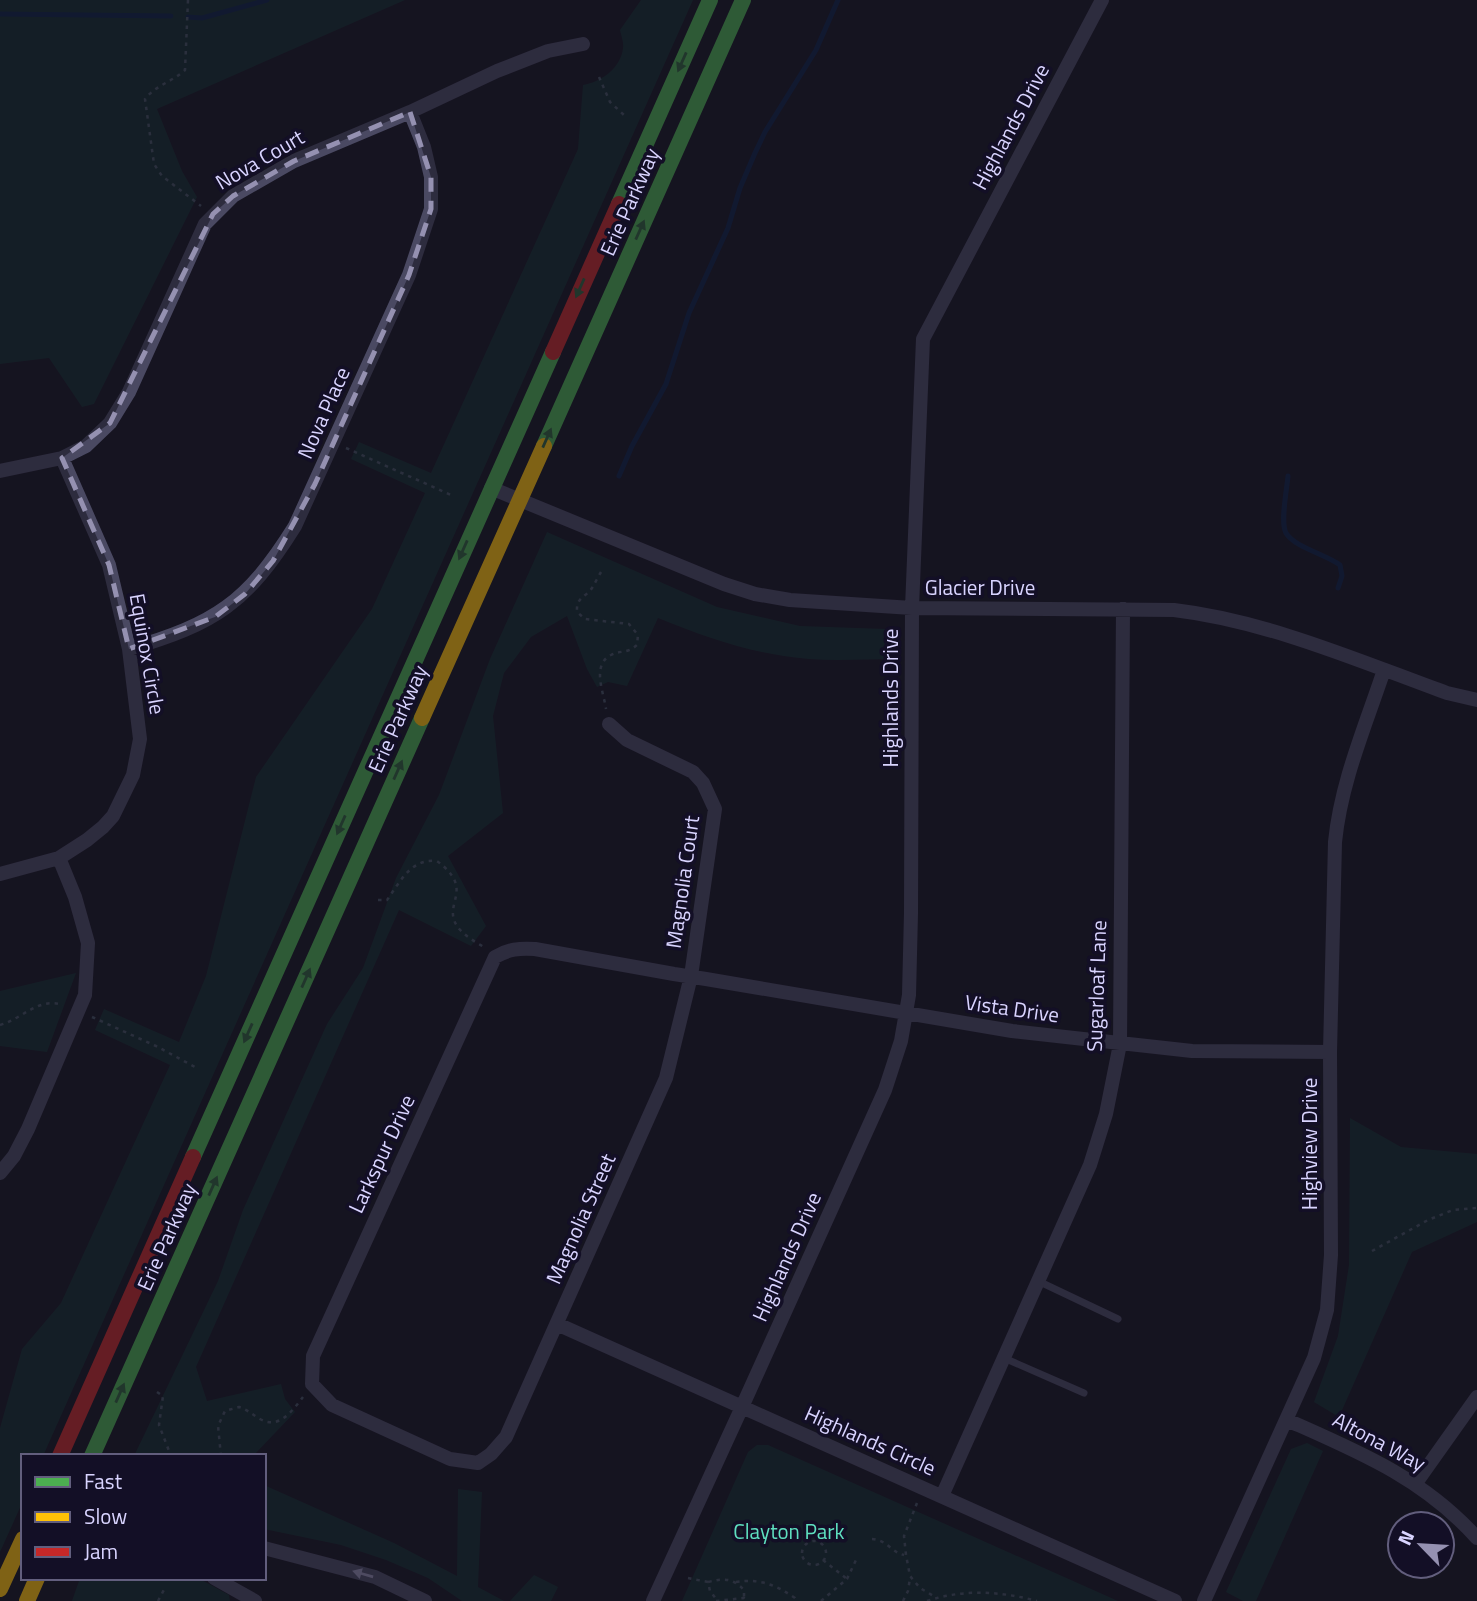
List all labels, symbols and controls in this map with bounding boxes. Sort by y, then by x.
one-way arrow [676,52,688,72]
street label: Highlands Drive [963,58,1057,195]
street label: Nova Court [209,120,311,198]
street label: Erie Parkway [591,142,667,261]
one-way arrow [634,220,646,240]
one-way arrow [574,278,586,298]
street label: Nova Place [289,362,358,464]
one-way arrow [541,428,553,448]
one-way arrow [457,540,469,560]
street label: Glacier Drive [925,571,1035,603]
street label: Equinox Circle [122,591,174,717]
street label: Highlands Drive [874,629,906,767]
street label: Erie Parkway [359,659,435,778]
one-way arrow [393,760,404,781]
street label: Magnolia Court [657,813,707,950]
one-way arrow [335,815,347,835]
street label: Sugarloaf Lane [1078,920,1114,1052]
one-way arrow [300,968,312,988]
street label: Vista Drive [963,986,1061,1030]
one-way arrow [242,1023,254,1043]
street label: Highview Drive [1293,1078,1325,1210]
street label: Larkspur Drive [340,1089,423,1218]
street label: Magnolia Street [537,1148,623,1289]
one-way arrow [207,1176,219,1196]
street label: Erie Parkway [128,1177,204,1296]
street label: Highlands Drive [743,1187,829,1327]
one-way arrow [115,1383,126,1404]
street label: Highlands Circle [800,1397,941,1483]
street label: Altona Way [1327,1403,1432,1479]
legend [21,1454,266,1580]
text: Fast [84,1465,123,1497]
text: Slow [84,1500,127,1532]
north arrow [1386,1510,1456,1580]
park label: Clayton Park [733,1515,845,1547]
text: N [1389,1526,1421,1550]
text: Jam [84,1535,118,1567]
one-way arrow [352,1568,373,1578]

